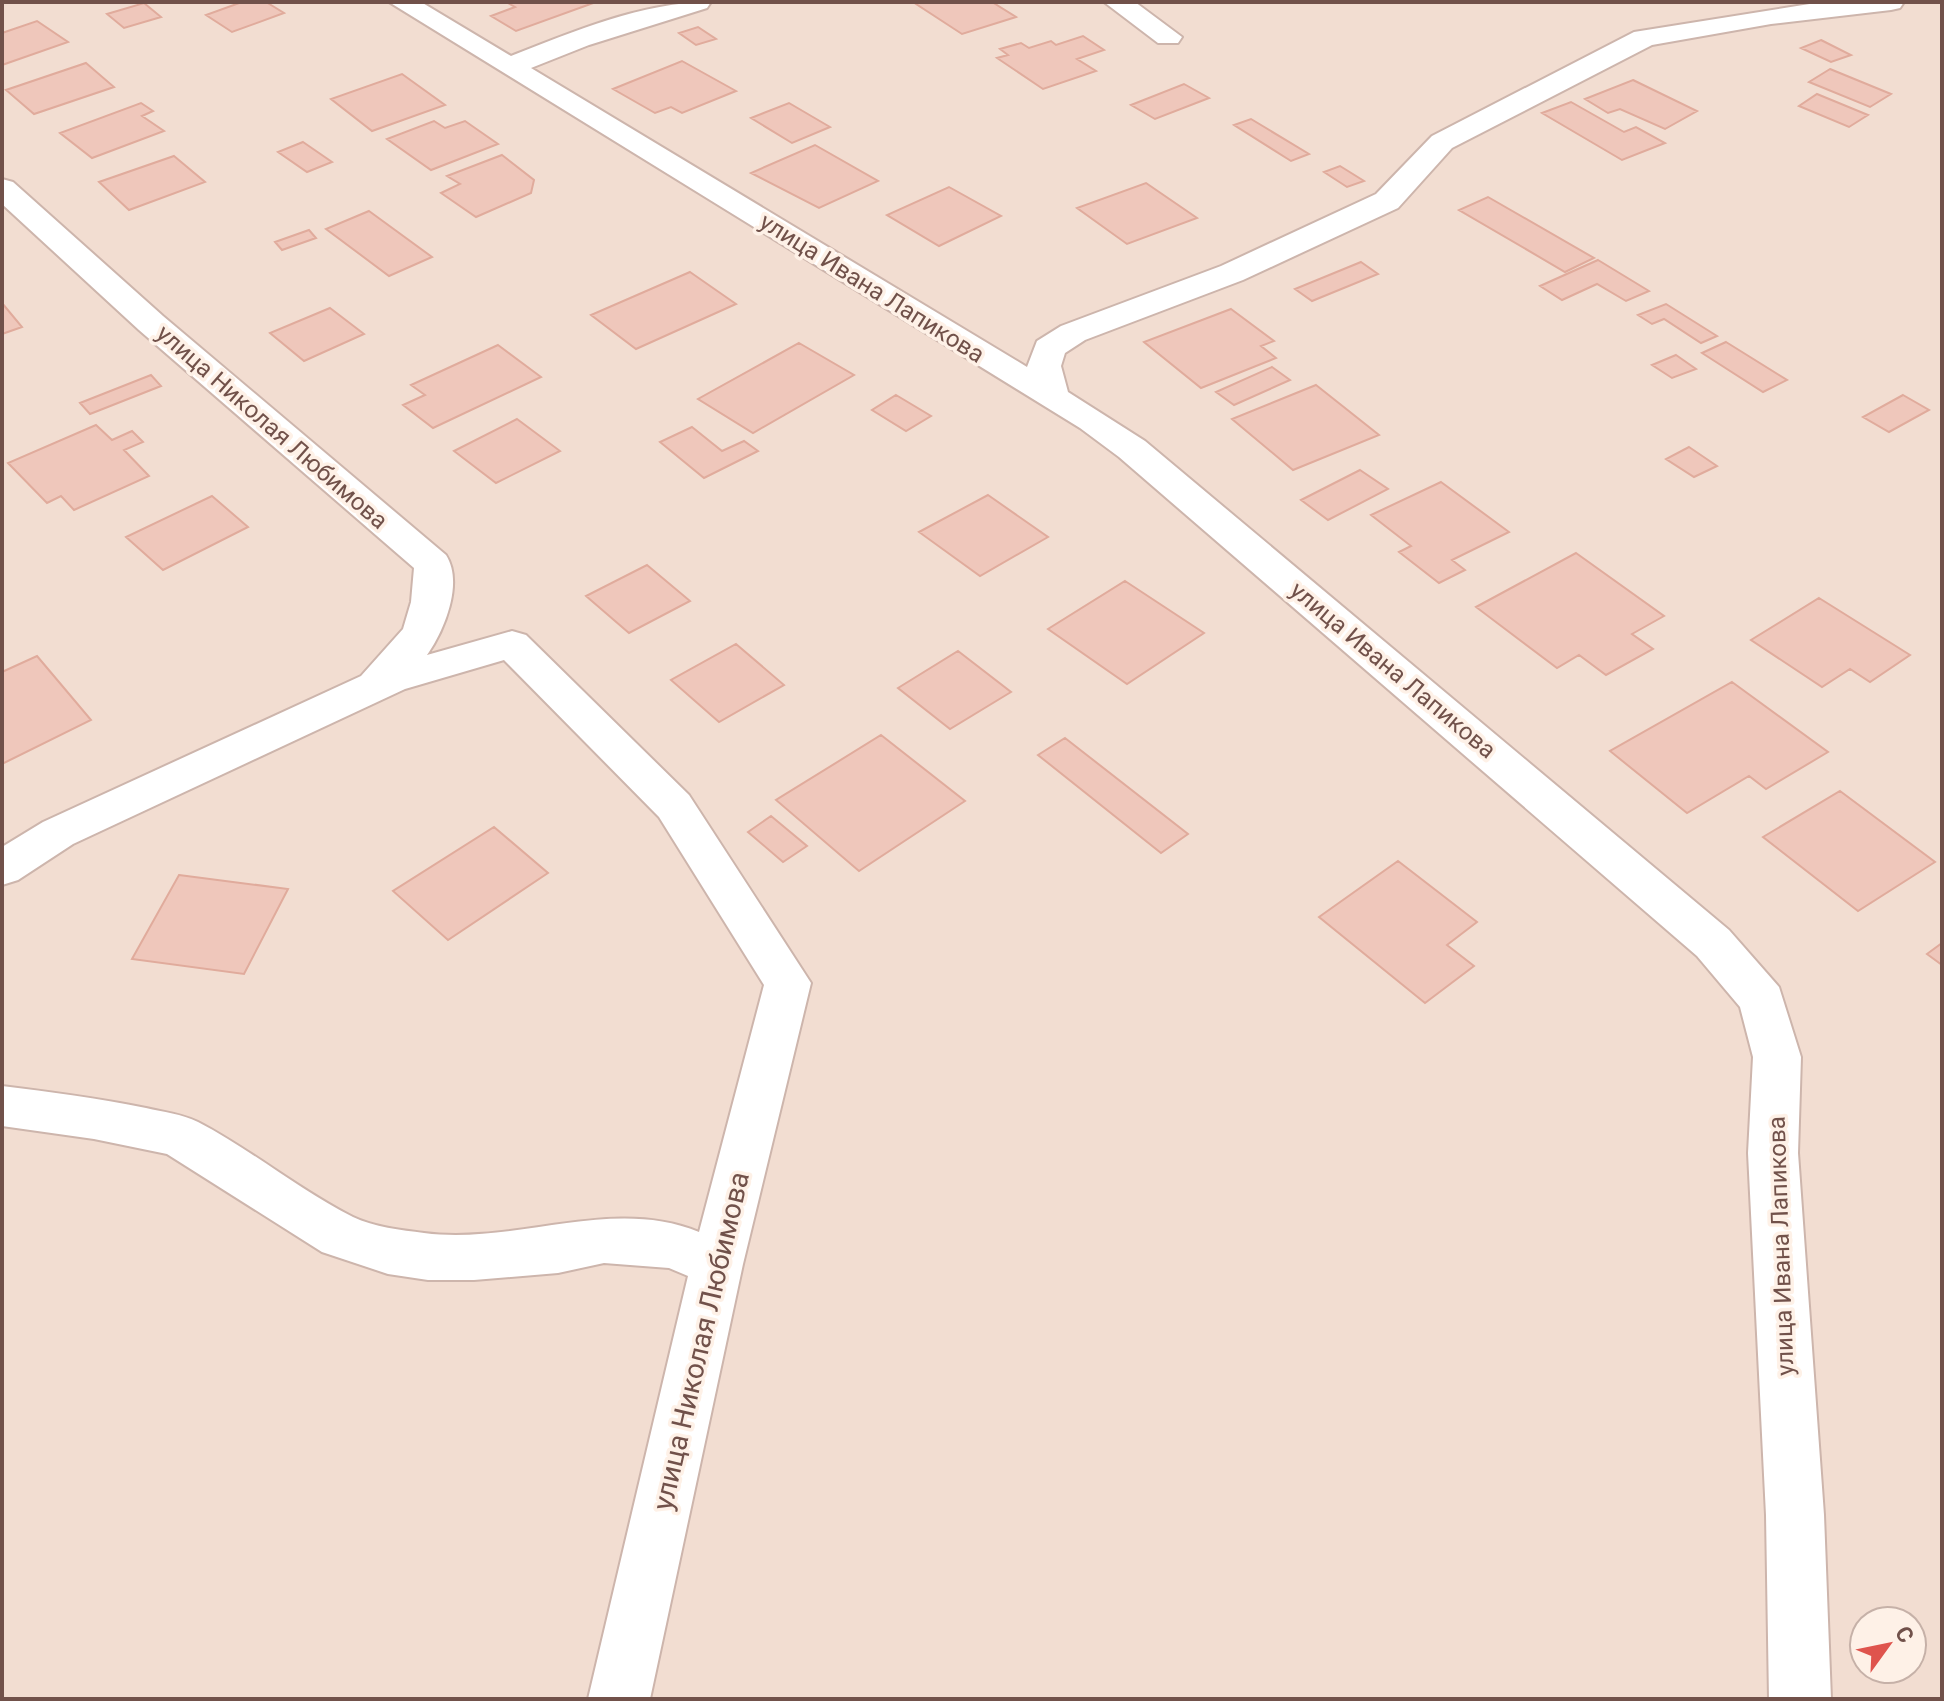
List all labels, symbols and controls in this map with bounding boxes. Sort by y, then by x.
street label: улица Ивана Лапикова [755,207,989,369]
street label: улица Николая Любимова [151,319,393,535]
street label: улица Ивана Лапикова [1285,576,1501,764]
street label: улица Ивана Лапикова [1762,1116,1800,1376]
street label: улица Николая Любимова [646,1169,756,1513]
north arrow [1848,1605,1928,1685]
text: С [1890,1622,1919,1647]

